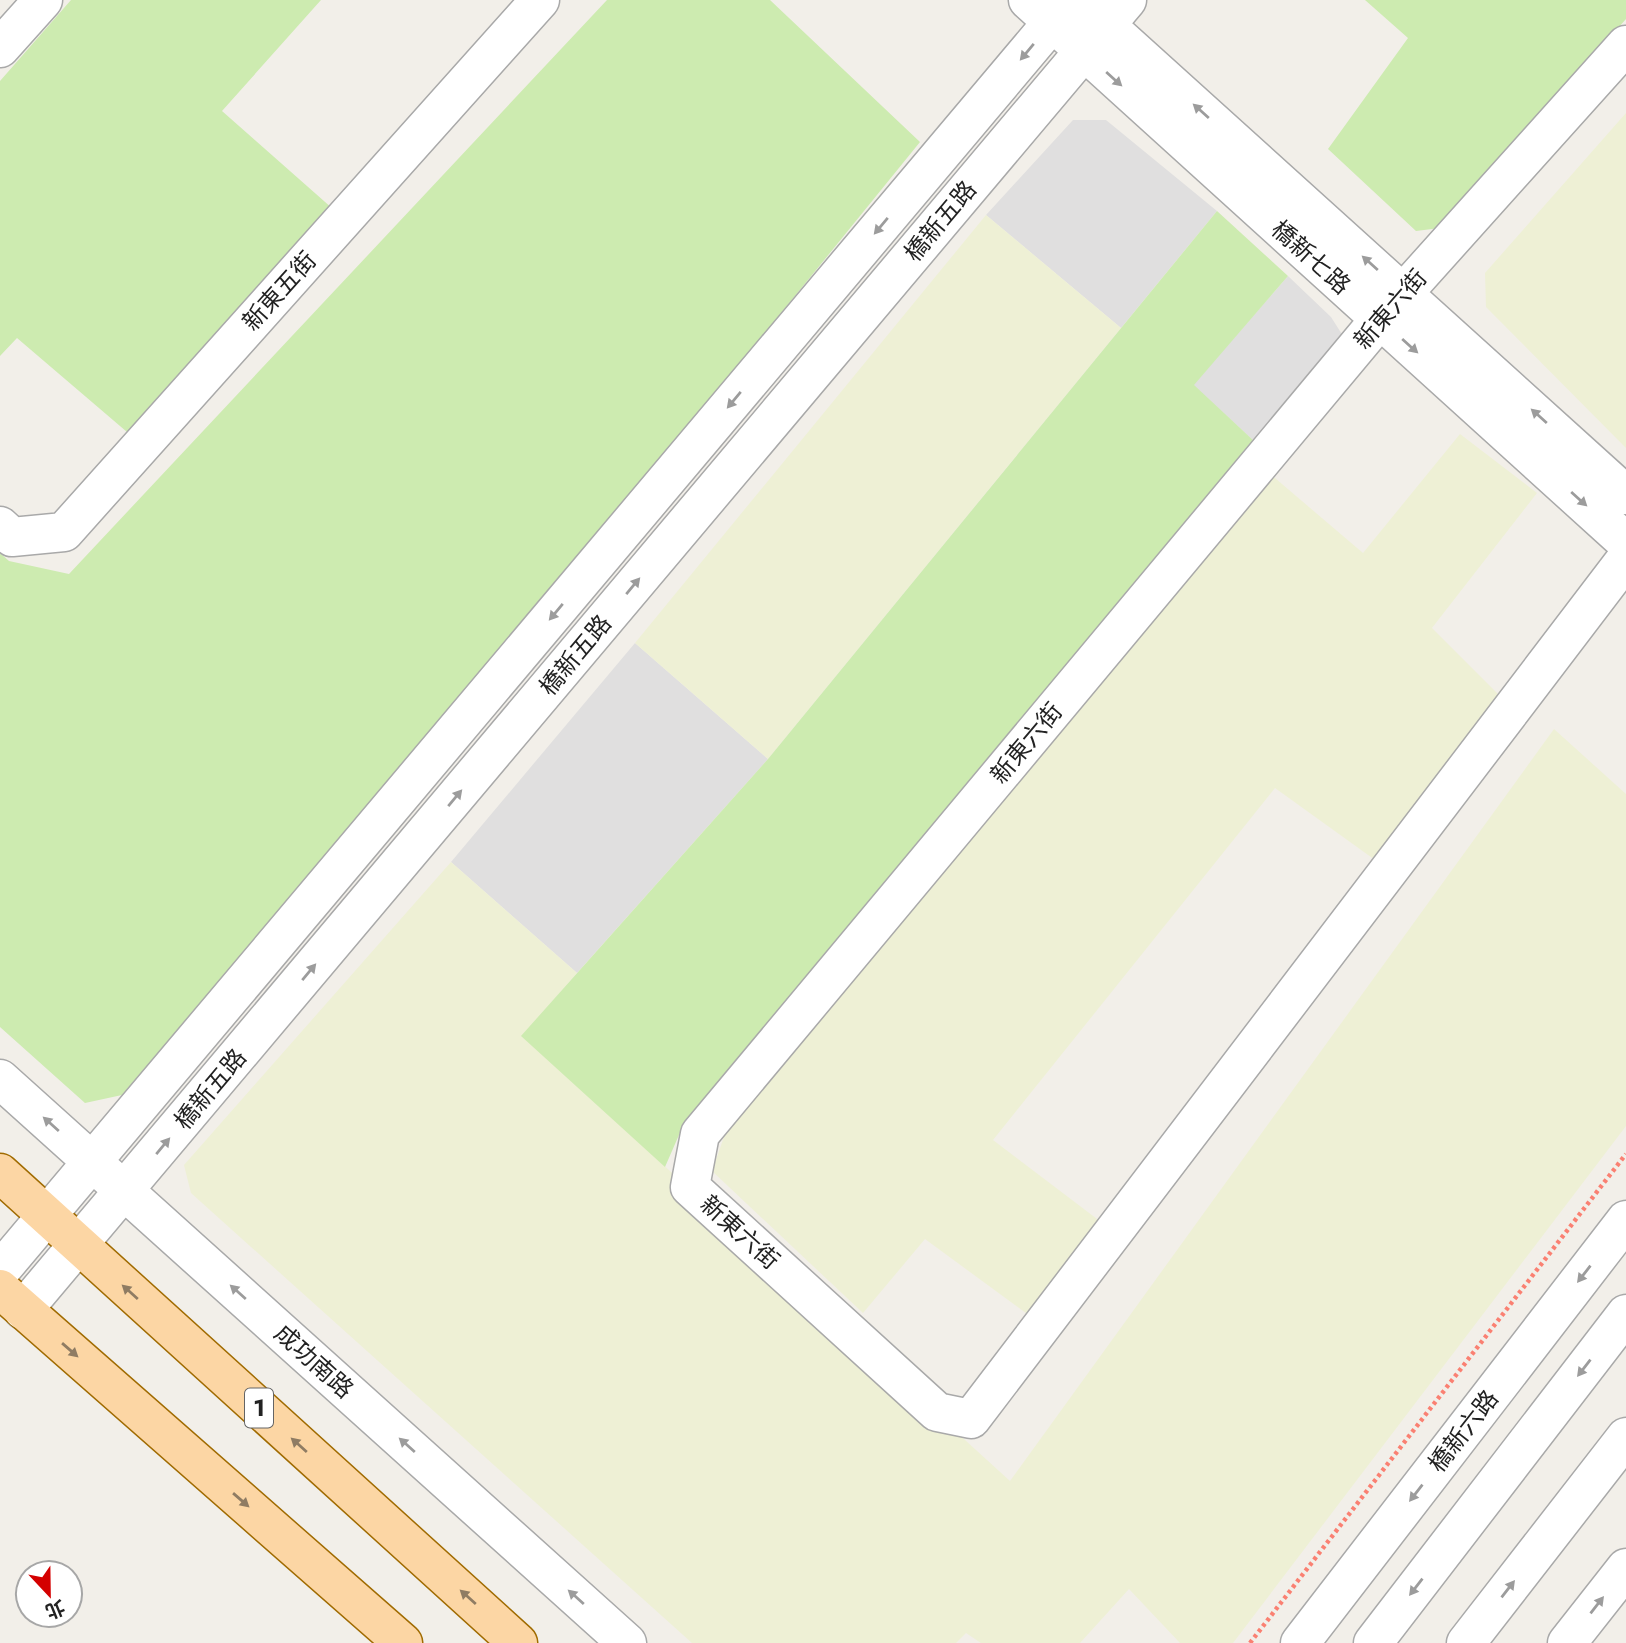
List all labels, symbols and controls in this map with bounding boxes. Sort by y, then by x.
one-way arrow [1020,44,1035,61]
one-way arrow [1106,70,1123,86]
one-way arrow [1193,104,1210,119]
street label: 橋新五路 [896,173,984,269]
street label: 橋新七路 [1264,212,1358,302]
one-way arrow [874,218,889,235]
street label: 新東五街 [234,244,324,338]
one-way arrow [1362,256,1379,272]
street label: 新東六街 [1345,261,1435,357]
one-way arrow [1402,338,1419,353]
one-way arrow [727,392,742,409]
one-way arrow [1530,408,1548,424]
one-way arrow [1570,491,1588,507]
one-way arrow [625,578,640,595]
one-way arrow [549,603,564,620]
street label: 橋新五路 [531,607,619,703]
street label: 新東六街 [982,695,1070,791]
one-way arrow [448,789,463,807]
one-way arrow [301,963,317,981]
street label: 橋新五路 [166,1041,254,1137]
one-way arrow [42,1116,60,1132]
one-way arrow [155,1137,170,1155]
street label: 新東六街 [693,1187,787,1277]
one-way arrow [1578,1265,1592,1283]
one-way arrow [122,1285,139,1300]
one-way arrow [230,1285,247,1301]
street label: 成功南路 [267,1316,361,1406]
one-way arrow [61,1342,78,1358]
one-way arrow [1578,1359,1592,1377]
street label: 橋新六路 [1420,1382,1506,1480]
road number: 1 [245,1388,273,1428]
one-way arrow [291,1437,308,1453]
one-way arrow [398,1437,416,1453]
one-way arrow [1409,1484,1423,1502]
one-way arrow [232,1492,249,1507]
north arrow [14,1559,84,1629]
one-way arrow [1408,1578,1423,1596]
one-way arrow [1501,1580,1515,1598]
one-way arrow [459,1589,477,1605]
one-way arrow [568,1590,585,1606]
text: 北 [41,1593,69,1625]
one-way arrow [1589,1597,1604,1615]

